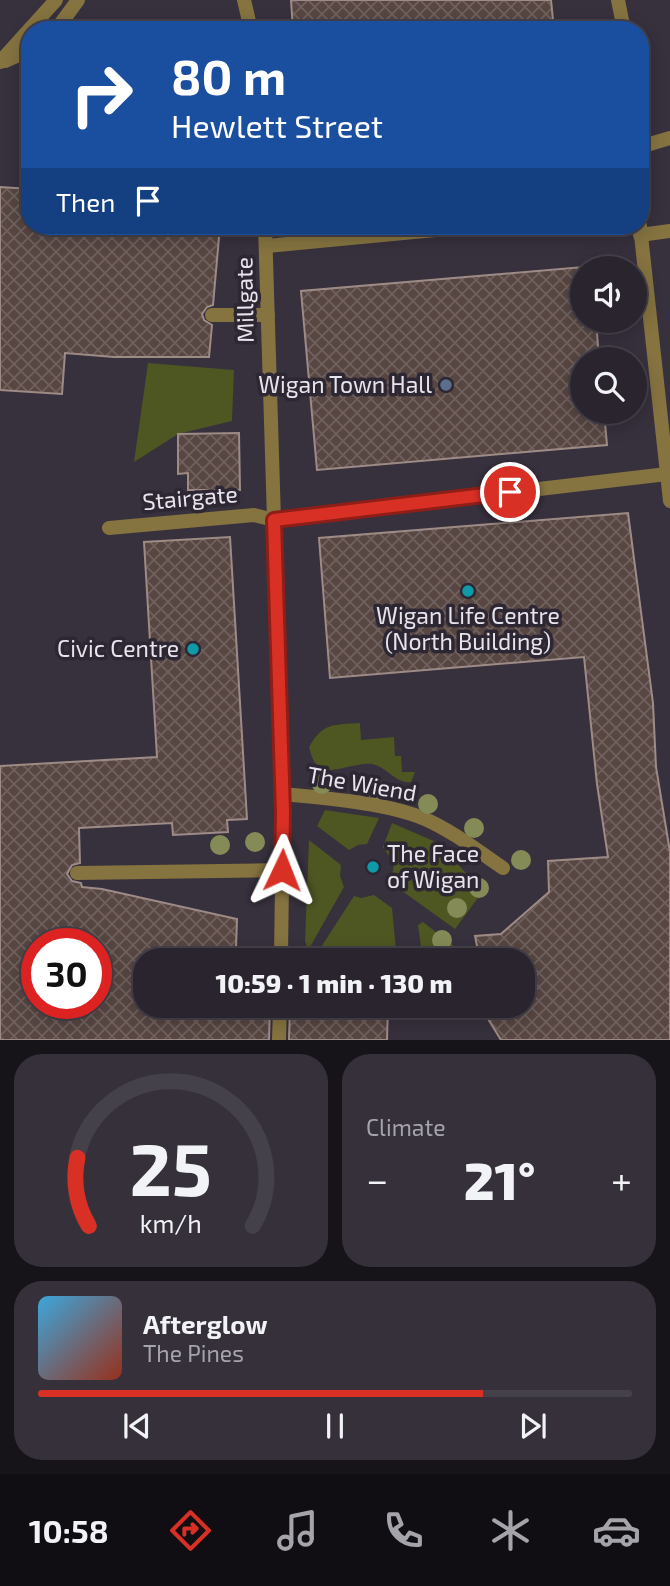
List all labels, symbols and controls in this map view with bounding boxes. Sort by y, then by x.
text: 80 m [171,46,286,105]
icon: right [56,49,147,140]
text: Hewlett Street [171,106,383,144]
icon: arrive [129,182,167,220]
text: Then [56,186,115,217]
map controls [570,256,647,424]
button: sound [570,256,647,333]
street label: Millgate [229,257,259,343]
button: search [570,347,647,424]
place label: Wigan Town Hall [258,370,432,398]
marker: Wigan Town Hall [438,377,454,393]
pin [480,462,540,522]
icon: arrive [491,473,529,511]
street label: Stairgate [141,479,239,515]
marker: Wigan Life Centre (North Building) [460,583,476,599]
place label: Wigan Life Centre (North Building) [376,601,560,655]
place label: Civic Centre [57,634,179,662]
marker: Civic Centre [185,641,201,657]
street label: The Wiend [305,760,419,806]
position arrow [245,833,319,907]
place label: The Face of Wigan [387,839,479,893]
marker: The Face of Wigan [365,859,381,875]
speed limit sign: 30 [21,928,112,1019]
text: 10:59 · 1 min · 130 m [216,967,452,998]
text: Climate [366,1113,446,1141]
text: 25 [130,1124,212,1212]
text: 21° [464,1148,535,1210]
text: − [366,1156,388,1202]
text: + [611,1156,632,1202]
text: km/h [140,1208,202,1238]
text: Afterglow [143,1308,268,1339]
text: The Pines [143,1339,244,1367]
icon: previous [118,1407,156,1445]
icon: pause [316,1407,354,1445]
icon: next [514,1407,552,1445]
icon: directions [166,1506,215,1555]
icon: music [273,1506,322,1555]
icon: phone [379,1506,428,1555]
icon: climate [486,1506,535,1555]
icon: car [592,1506,641,1555]
text: 10:58 [29,1511,109,1549]

